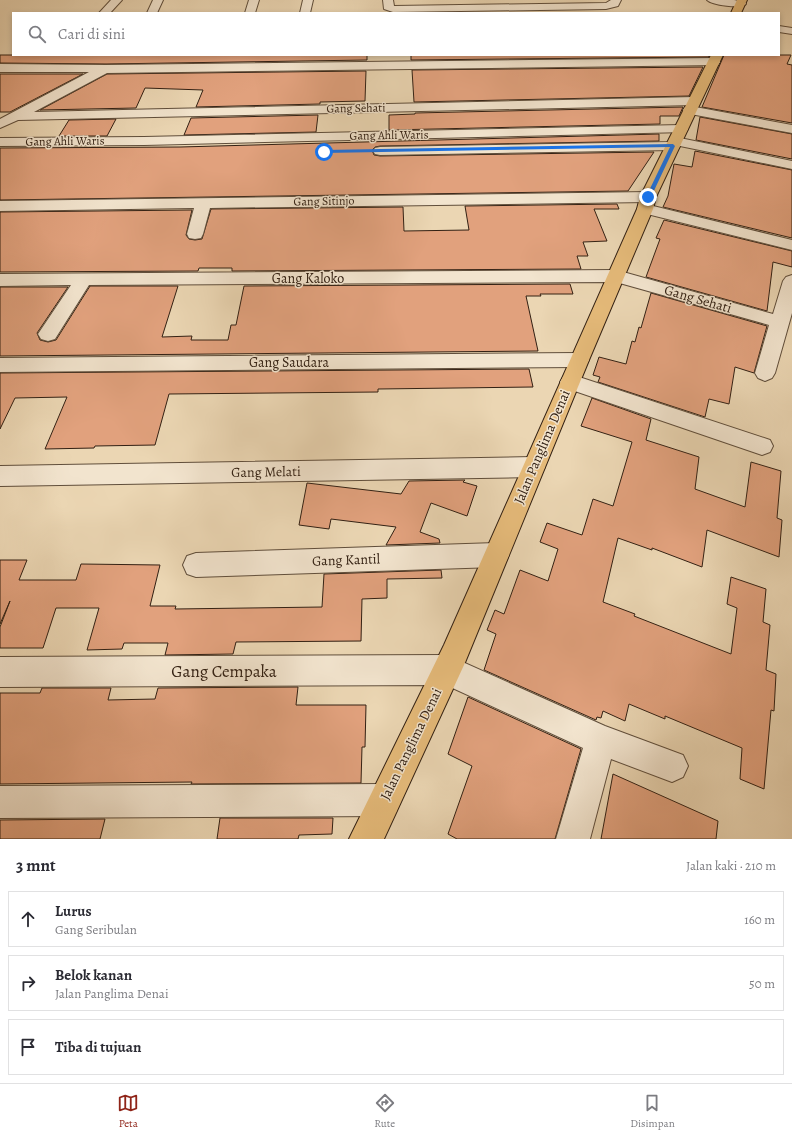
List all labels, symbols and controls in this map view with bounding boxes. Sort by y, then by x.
search box [12,12,780,56]
icon: search [26,23,48,45]
text: Cari di sini [58,24,125,44]
street label: Gang Sehati [326,99,386,117]
street label: Gang Ahli Waris [349,126,429,144]
street label: Gang Ahli Waris [25,132,105,150]
route start [315,143,333,161]
route end [639,188,657,206]
street label: Gang Sitinjo [293,192,355,210]
street label: Gang Kaloko [272,269,344,288]
street label: Gang Sehati [662,280,734,318]
street label: Gang Saudara [249,353,330,372]
street label: Jalan Panglima Denai [509,387,575,507]
street label: Gang Melati [231,462,301,482]
street label: Gang Kantil [312,549,381,571]
street label: Gang Cempaka [171,660,277,683]
street label: Jalan Panglima Denai [376,685,446,803]
text: 3 mnt [16,854,56,877]
text: Jalan kaki · 210 m [686,857,776,874]
text: Lurus [55,901,92,921]
icon: ahead [17,908,39,930]
text: 160 m [744,911,775,928]
text: Gang Seribulan [55,921,137,938]
text: Belok kanan [55,965,132,985]
icon: right [17,972,39,994]
text: 50 m [749,975,775,992]
text: Jalan Panglima Denai [55,985,169,1002]
icon: arrive [17,1036,39,1058]
text: Tiba di tujuan [55,1037,141,1057]
tab: Peta [117,1092,139,1131]
tab: Rute [374,1092,396,1131]
tab: Disimpan [630,1092,675,1131]

